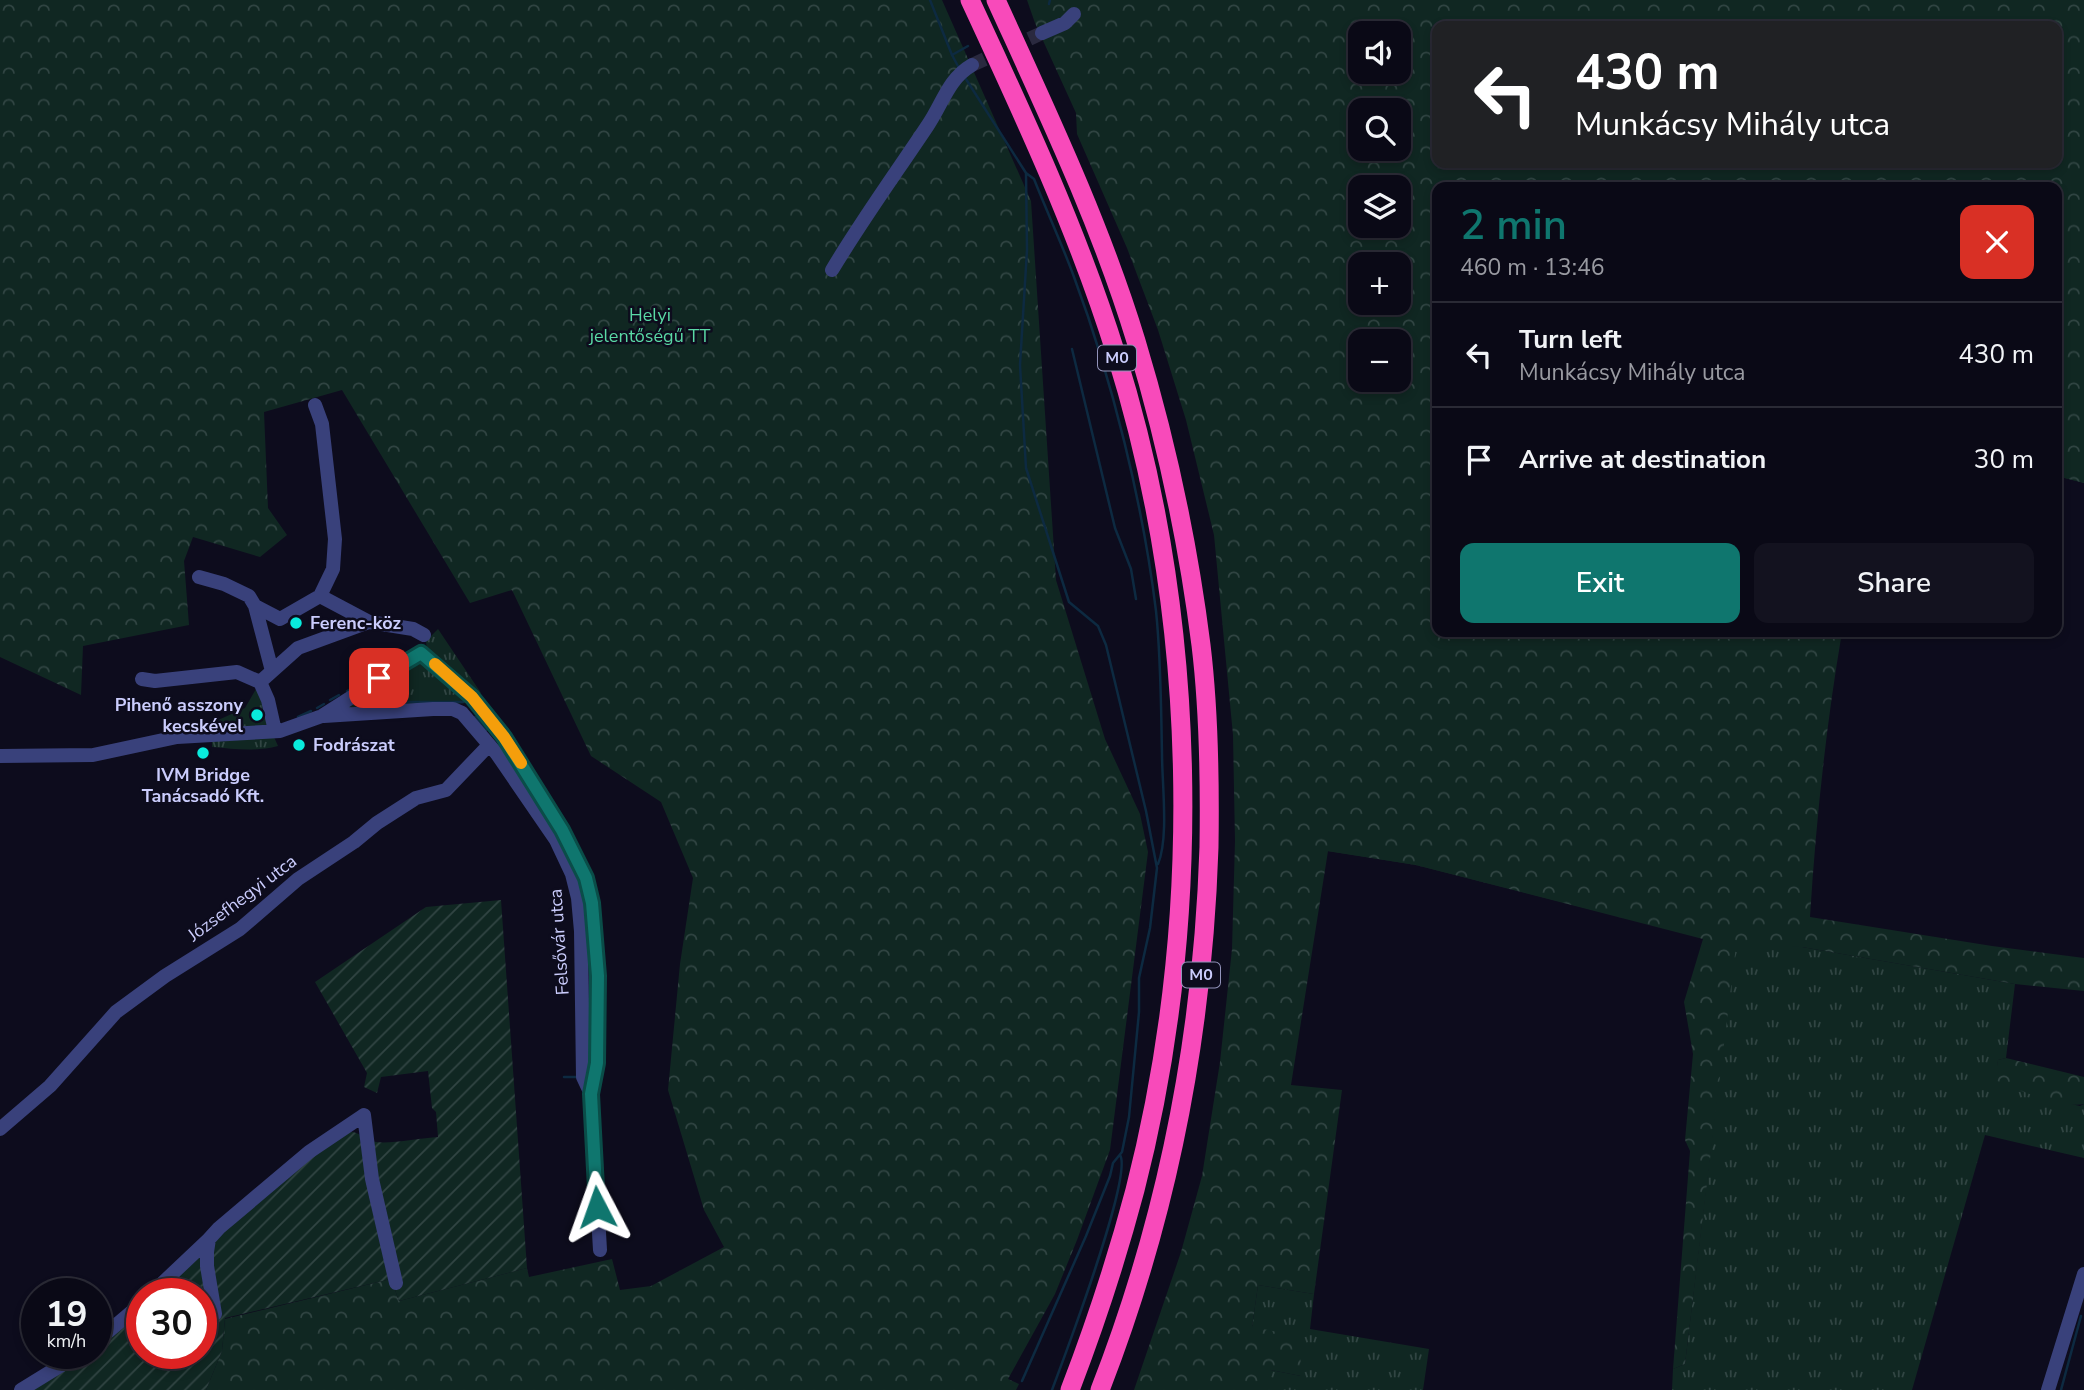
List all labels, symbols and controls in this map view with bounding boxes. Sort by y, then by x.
map controls [1348,21,1411,392]
button: sound [1348,21,1411,84]
text: 430 m [1575,39,1719,106]
icon: left [1460,49,1551,140]
button: search [1348,98,1411,161]
text: Munkácsy Mihály utca [1575,103,1890,146]
button: layers [1348,175,1411,238]
text: 2 min [1460,197,1567,254]
button: close [1960,205,2034,279]
button: + [1348,252,1411,315]
text: 460 m · 13:46 [1460,252,1605,283]
park label: Helyi jelentőségű TT [588,303,710,348]
text: Turn left [1519,322,1622,357]
button: − [1348,329,1411,392]
icon: left [1460,336,1498,374]
text: 430 m [1958,337,2034,372]
road number: M0 [1098,346,1136,370]
text: Munkácsy Mihály utca [1519,357,1746,388]
icon: arrive [1460,441,1498,479]
text: Arrive at destination [1519,442,1766,477]
text: 30 m [1974,442,2034,477]
button: Exit [1460,543,1740,623]
button: Share [1754,543,2034,623]
place label: Ferenc-köz [310,611,402,635]
marker: Ferenc-köz [288,615,304,631]
pin [349,648,409,708]
icon: arrive [360,659,398,697]
place label: Pihenő asszony kecskével [115,693,244,738]
marker: Pihenő asszony kecskével [249,707,265,723]
place label: Fodrászat [313,733,395,757]
marker: Fodrászat [291,737,307,753]
marker: IVM Bridge Tanácsadó Kft. [195,745,211,761]
place label: IVM Bridge Tanácsadó Kft. [142,763,264,808]
street label: Józsefhegyi utca [182,849,301,948]
street label: Felsővár utca [543,888,575,996]
road number: M0 [1182,962,1220,987]
position arrow [560,1170,634,1244]
speed limit sign: 30 [126,1278,217,1369]
text: 19 [45,1291,88,1338]
text: km/h [47,1329,86,1353]

